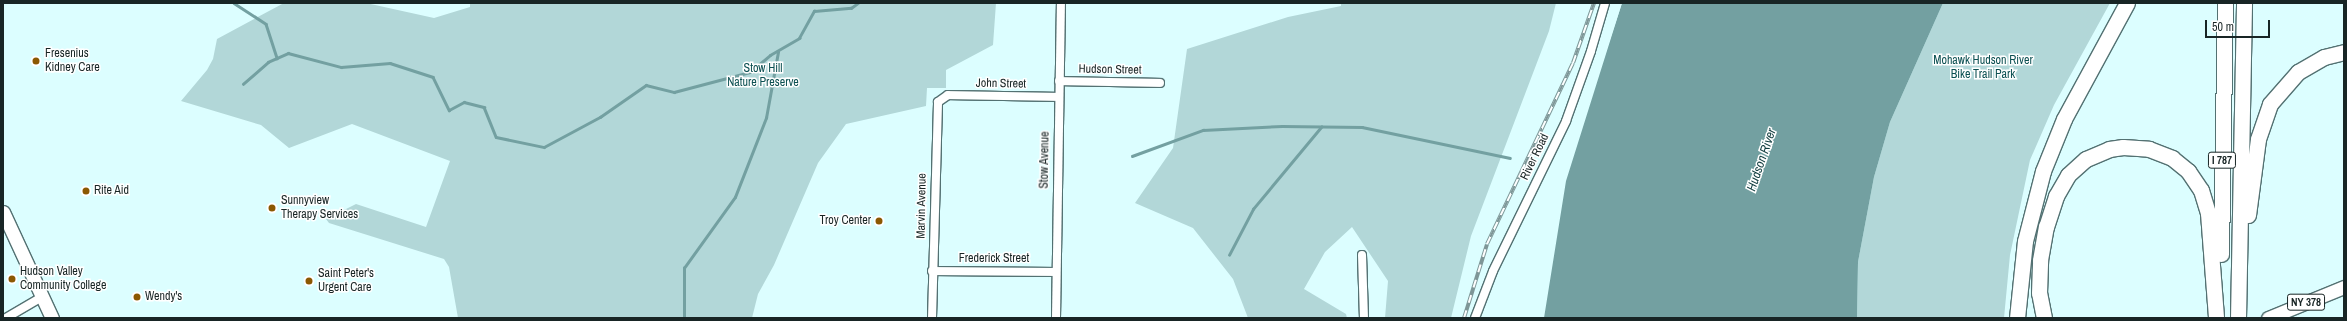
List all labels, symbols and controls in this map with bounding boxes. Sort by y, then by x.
scale bar [2207,12,2272,38]
text: 50 m [2212,19,2234,35]
place label: Fresenius Kidney Care [45,47,100,75]
park label: Mohawk Hudson River Bike Trail Park [1933,54,2033,82]
marker: Fresenius Kidney Care [30,55,42,67]
park label: Stow Hill Nature Preserve [727,62,799,90]
street label: Hudson Street [1078,62,1142,78]
street label: John Street [976,76,1026,92]
water label: Hudson River [1744,127,1780,193]
street label: Stow Avenue [1037,131,1053,189]
street label: River Road [1518,131,1552,183]
road number: I 787 [2207,151,2237,169]
street label: Marvin Avenue [914,173,930,239]
place label: Rite Aid [94,184,130,198]
marker: Rite Aid [81,186,91,196]
place label: Sunnyview Therapy Services [281,194,358,222]
marker: Sunnyview Therapy Services [266,202,278,214]
place label: Troy Center [819,214,871,228]
marker: Troy Center [874,216,884,226]
street label: Frederick Street [959,252,1029,266]
place label: Hudson Valley Community College [20,265,106,293]
place label: Saint Peter's Urgent Care [318,267,374,295]
marker: Hudson Valley Community College [7,274,17,284]
marker: Saint Peter's Urgent Care [303,275,315,287]
place label: Wendy's [145,290,182,304]
marker: Wendy's [132,292,142,302]
road number: NY 378 [2286,293,2326,311]

